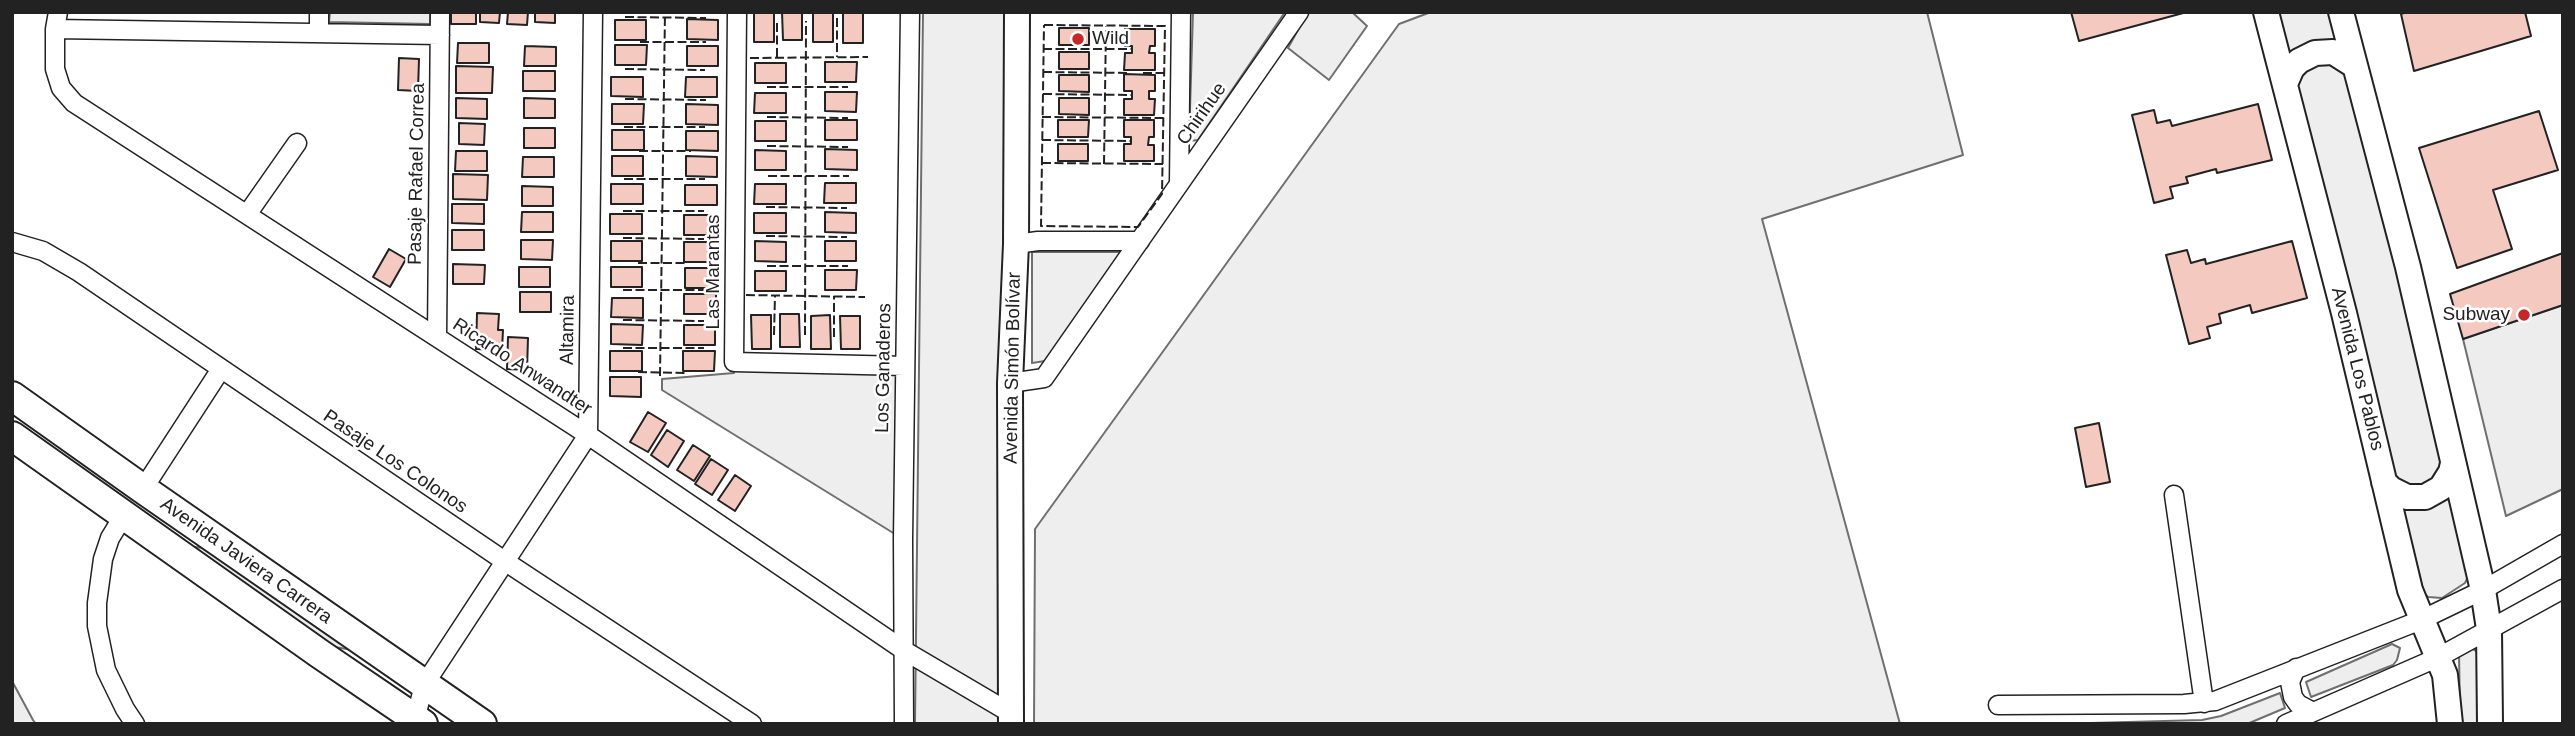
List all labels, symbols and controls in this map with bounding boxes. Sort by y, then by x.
place label: Wild [1092,28,1129,50]
marker: Wild [1070,31,1086,47]
street label: Chirihue [1172,78,1232,150]
street label: Pasaje Rafael Correa [404,83,430,265]
street label: Las Marantas [703,214,725,330]
street label: Avenida Simón Bolívar [1000,272,1026,464]
street label: Avenida Los Pablos [2326,285,2388,453]
street label: Altamira [556,295,580,365]
street label: Los Ganaderos [871,303,897,433]
place label: Subway [2442,304,2510,326]
marker: Subway [2516,307,2532,323]
street label: Ricardo Anwandter [448,313,596,421]
street label: Pasaje Los Colonos [319,405,471,519]
street label: Avenida Javiera Carrera [156,493,336,629]

